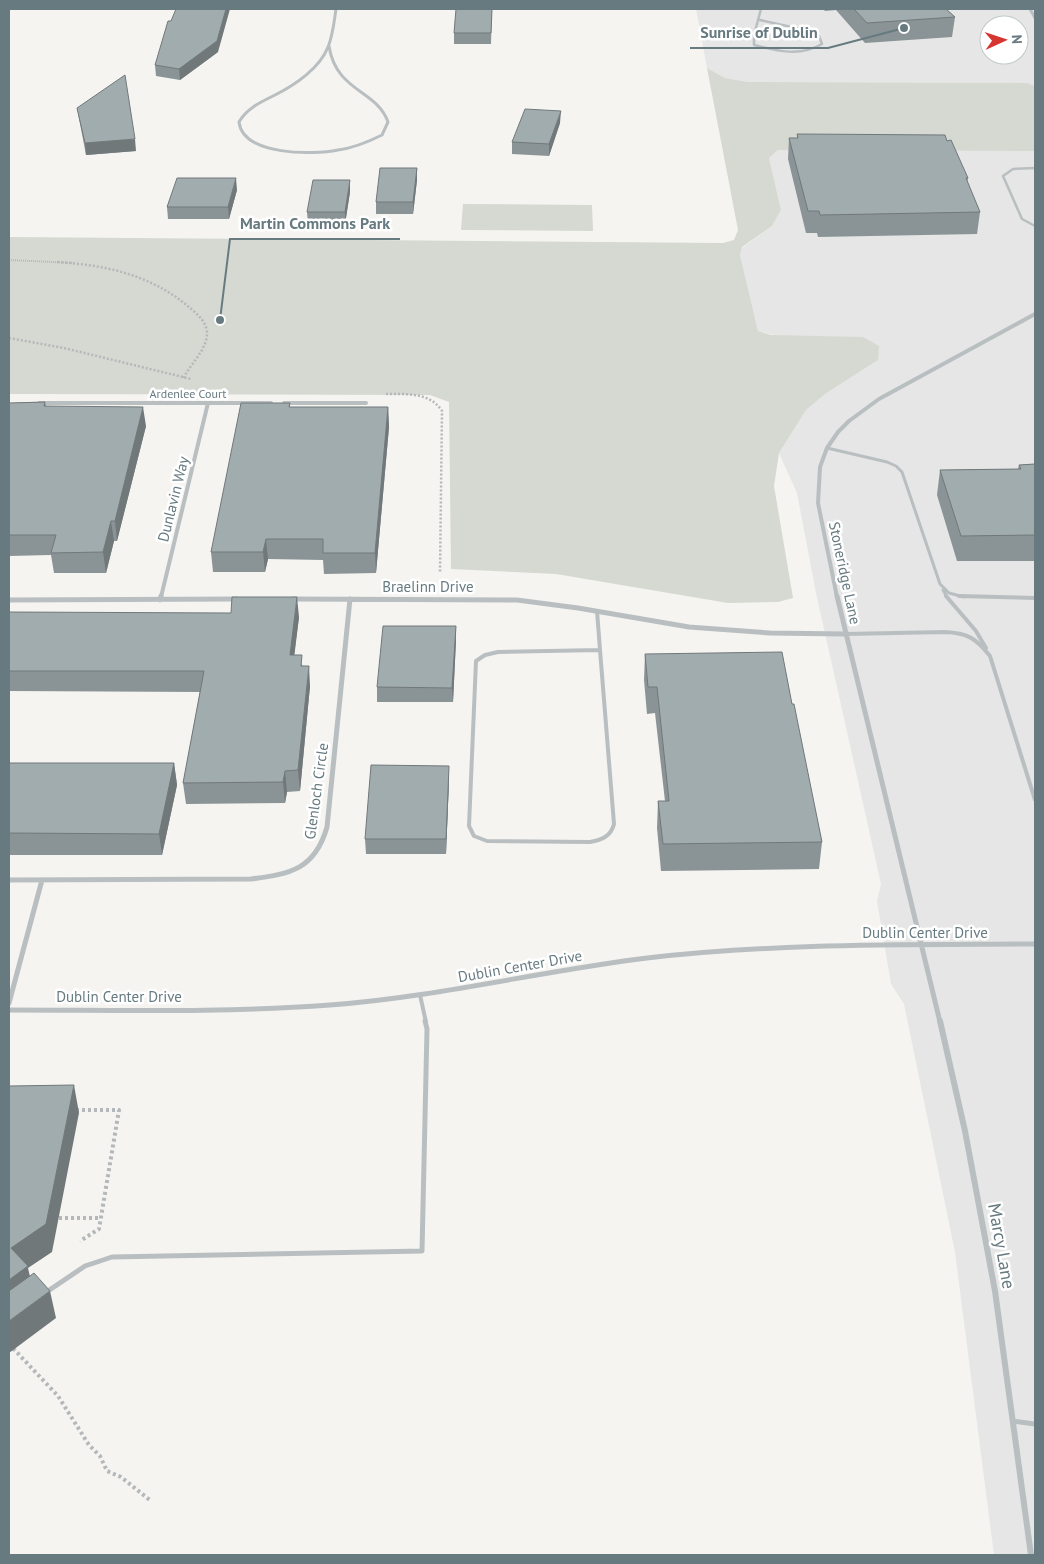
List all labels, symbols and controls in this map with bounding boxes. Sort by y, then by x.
north arrow [979,15,1029,65]
callout: Sunrise of Dublin [690,17,828,48]
text: Sunrise of Dublin [700,22,818,42]
text: N [1008,34,1026,44]
callout: Martin Commons Park [230,208,400,239]
text: Martin Commons Park [240,213,390,233]
street label: Ardenlee Court [150,386,226,401]
street label: Dunlavin Way [153,454,193,544]
street label: Stoneridge Lane [825,520,865,626]
street label: Braelinn Drive [382,577,474,596]
street label: Glenloch Circle [300,742,332,840]
street label: Dublin Center Drive [862,923,988,942]
street label: Dublin Center Drive [456,946,584,986]
street label: Dublin Center Drive [56,987,182,1006]
street label: Marcy Lane [983,1201,1021,1291]

